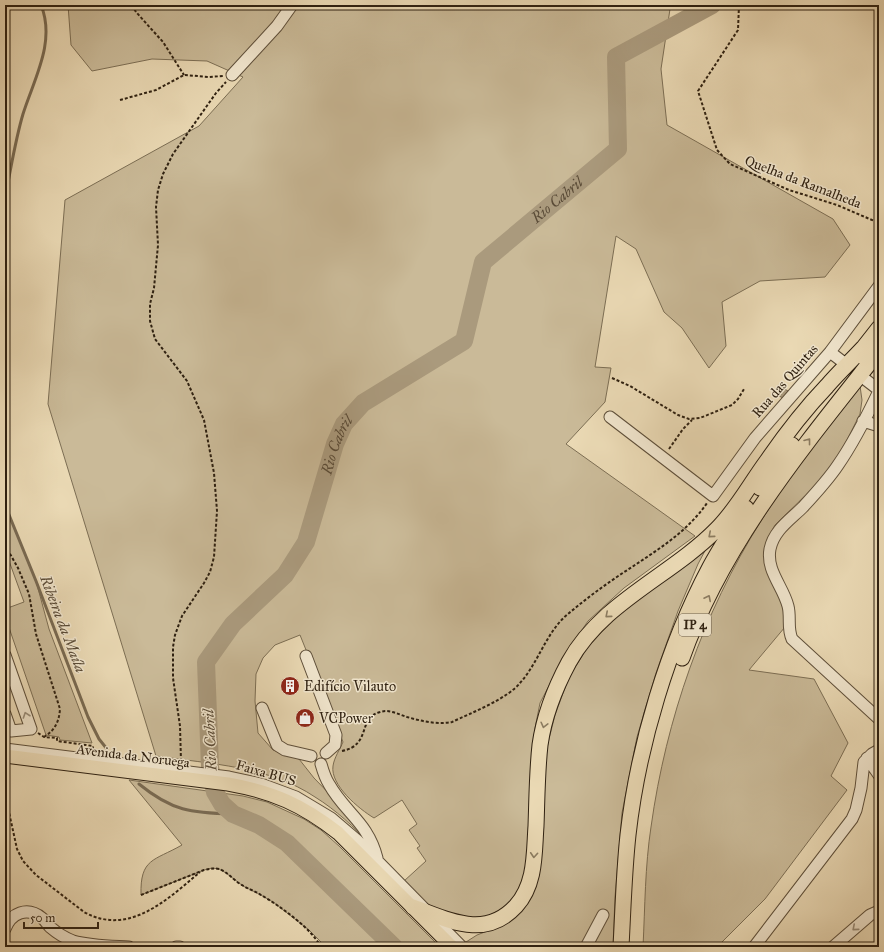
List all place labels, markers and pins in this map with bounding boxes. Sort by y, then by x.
building icon: Edifício Vilauto [279,675,301,697]
place label: Edifício Vilauto [304,678,396,695]
shop icon: VCPower [294,707,316,729]
place label: VCPower [318,710,374,727]

